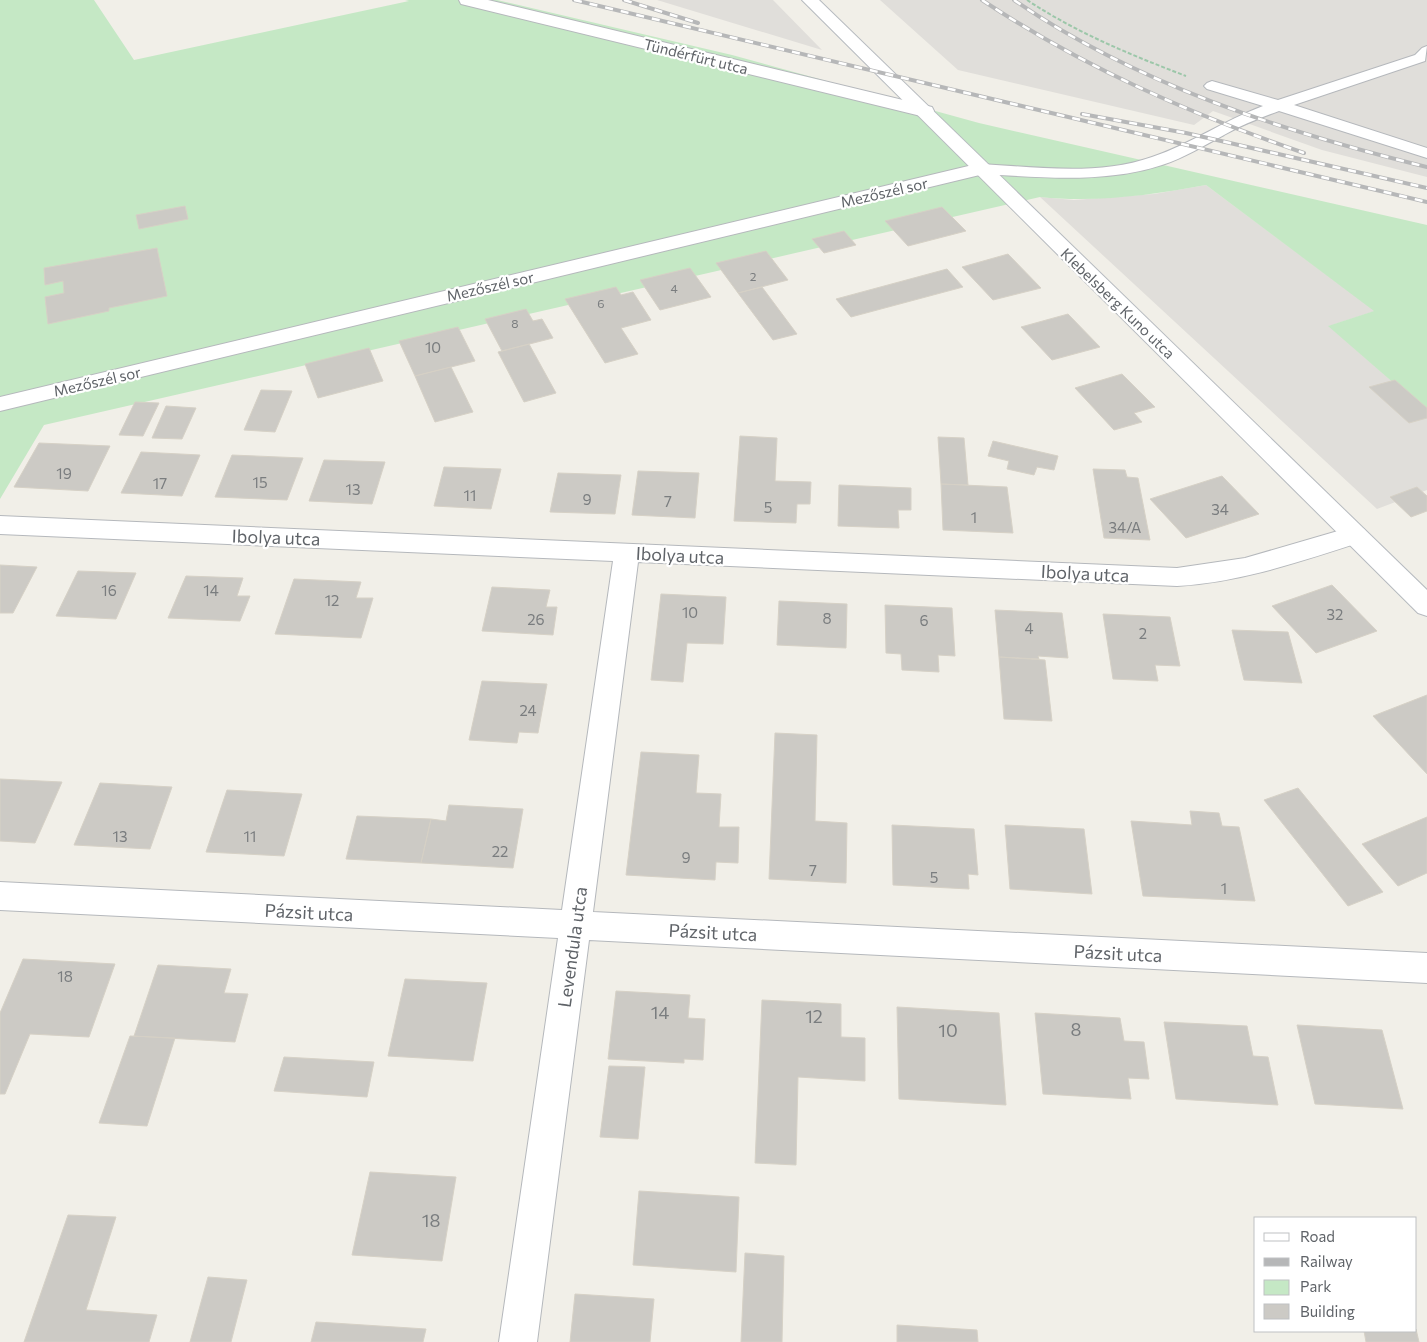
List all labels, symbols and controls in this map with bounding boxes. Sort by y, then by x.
street label: Tündérfürt utca [642,34,750,78]
street label: Mezőszél sor [839,173,929,211]
street label: Klebelsberg Kuno utca [1057,244,1179,362]
street label: Mezőszél sor [445,267,535,305]
house number: 2 [750,269,757,283]
house number: 4 [670,281,678,295]
house number: 6 [597,296,605,310]
house number: 8 [511,316,519,330]
house number: 10 [425,338,441,356]
street label: Mezőszél sor [52,362,142,400]
house number: 19 [56,464,72,482]
house number: 15 [252,473,268,491]
house number: 17 [153,474,167,492]
house number: 13 [346,480,360,498]
house number: 11 [464,486,476,504]
house number: 9 [582,490,592,508]
house number: 7 [664,492,672,510]
house number: 5 [764,498,772,516]
house number: 34 [1211,500,1229,518]
house number: 1 [971,508,977,526]
house number: 34/A [1109,518,1141,536]
street label: Ibolya utca [231,524,321,550]
street label: Ibolya utca [635,542,725,568]
street label: Ibolya utca [1040,560,1130,586]
house number: 16 [101,581,117,599]
house number: 14 [203,581,219,599]
house number: 12 [325,591,339,609]
house number: 10 [682,603,698,621]
house number: 32 [1327,605,1343,623]
house number: 8 [822,609,832,627]
house number: 26 [527,610,545,628]
house number: 6 [919,611,929,629]
house number: 4 [1025,619,1034,637]
house number: 2 [1139,624,1147,642]
house number: 24 [519,701,537,719]
house number: 13 [113,827,127,845]
house number: 11 [244,827,256,845]
house number: 22 [492,842,508,860]
house number: 9 [681,848,691,866]
house number: 7 [809,861,817,879]
house number: 5 [930,868,938,886]
house number: 1 [1221,879,1227,897]
street label: Levendula utca [553,885,591,1009]
street label: Pázsit utca [264,899,354,925]
street label: Pázsit utca [668,919,758,945]
street label: Pázsit utca [1073,940,1163,966]
house number: 18 [57,967,73,985]
house number: 14 [651,1001,669,1023]
house number: 12 [805,1005,823,1027]
house number: 8 [1071,1018,1082,1040]
house number: 10 [938,1019,958,1041]
house number: 18 [422,1209,440,1231]
legend [1254,1217,1417,1332]
text: Road [1300,1227,1335,1245]
text: Railway [1300,1252,1353,1270]
text: Park [1300,1277,1331,1295]
text: Building [1300,1302,1355,1320]

